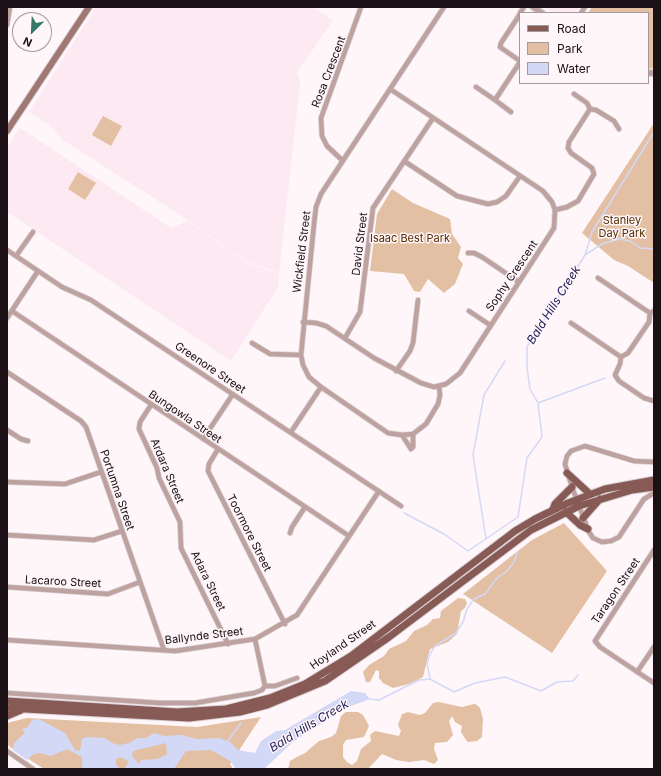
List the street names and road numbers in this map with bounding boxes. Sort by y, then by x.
street label: Rosa Crescent [309,34,349,110]
street label: Wickfield Street [290,210,314,294]
street label: David Street [350,212,370,276]
street label: Sophy Crescent [483,238,541,314]
street label: Greenore Street [172,339,248,397]
street label: Bungowla Street [146,388,224,446]
street label: Ardara Street [147,437,187,505]
street label: Portumna Street [97,448,137,532]
street label: Toormore Street [224,492,274,574]
street label: Adara Street [188,549,228,613]
street label: Taragon Street [589,555,643,627]
street label: Lacaroo Street [25,573,101,591]
street label: Hoyland Street [308,618,378,672]
street label: Ballynde Street [164,625,244,647]

